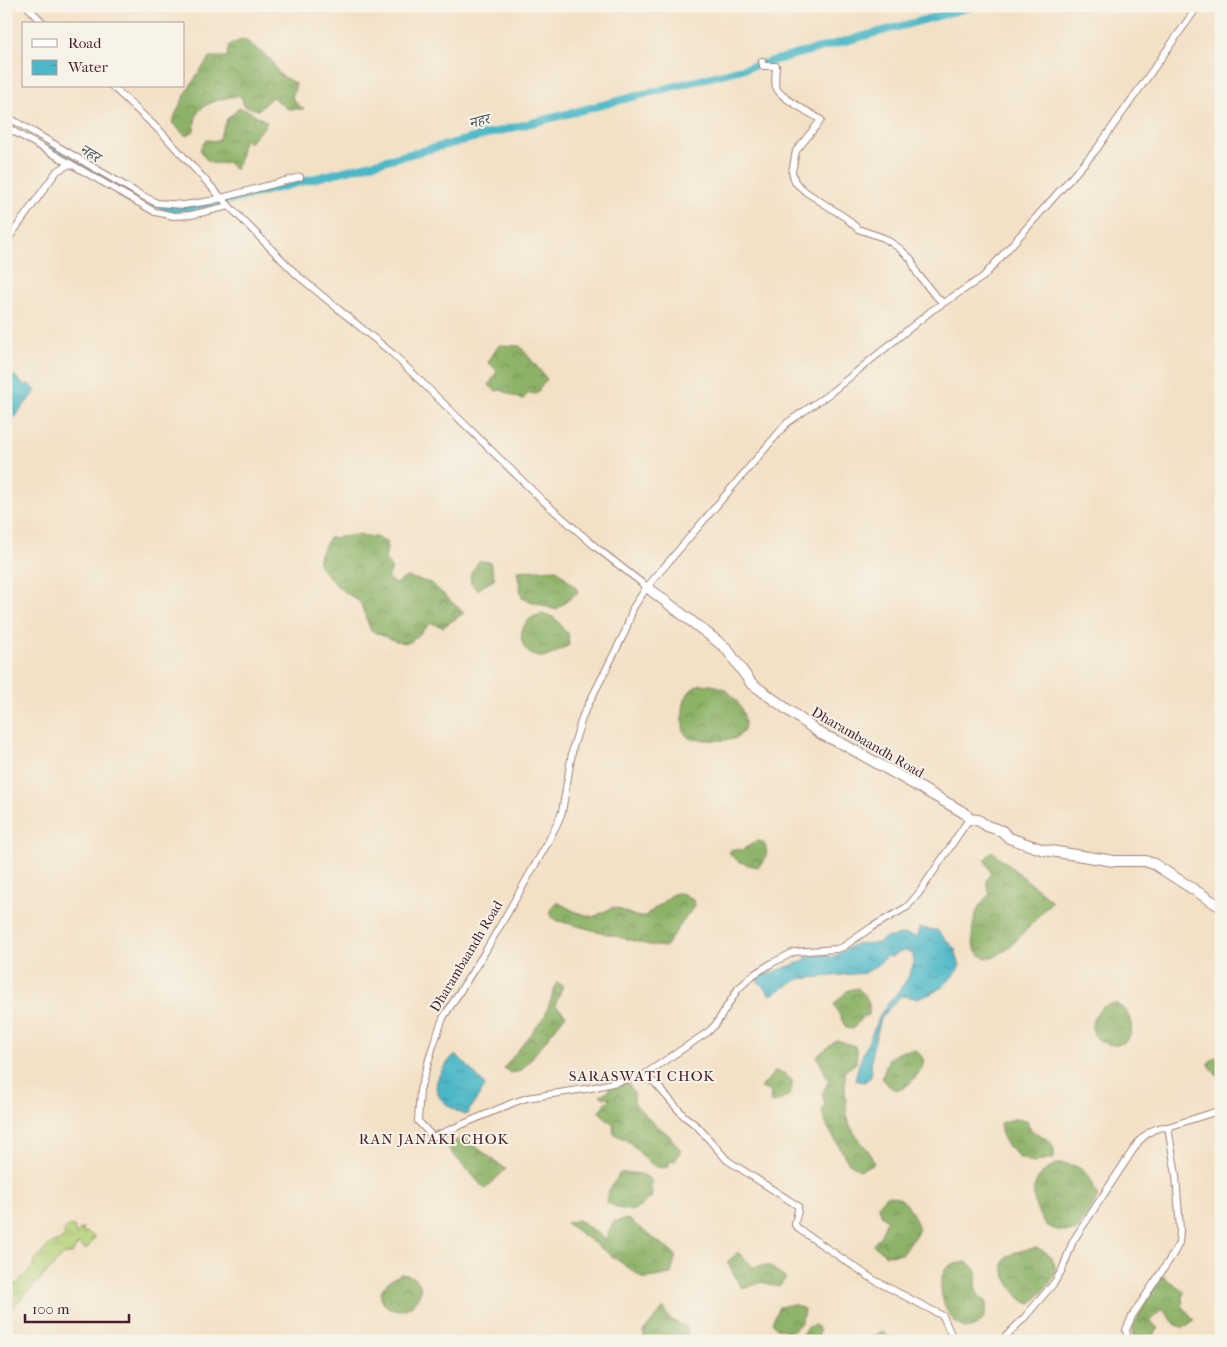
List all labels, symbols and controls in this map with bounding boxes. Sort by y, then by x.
legend [22,22,185,88]
text: Road [68,34,102,52]
text: Water [67,58,108,76]
water label: नहर [467,109,494,132]
water label: नहर [77,140,106,168]
street label: Dharambaandh Road [808,703,927,782]
street label: Dharambaandh Road [426,897,507,1015]
district label: SARASWATI CHOK [569,1067,715,1085]
district label: RAN JANAKI CHOK [359,1130,509,1148]
scale bar [25,1292,129,1324]
text: 100 m [32,1300,70,1318]

